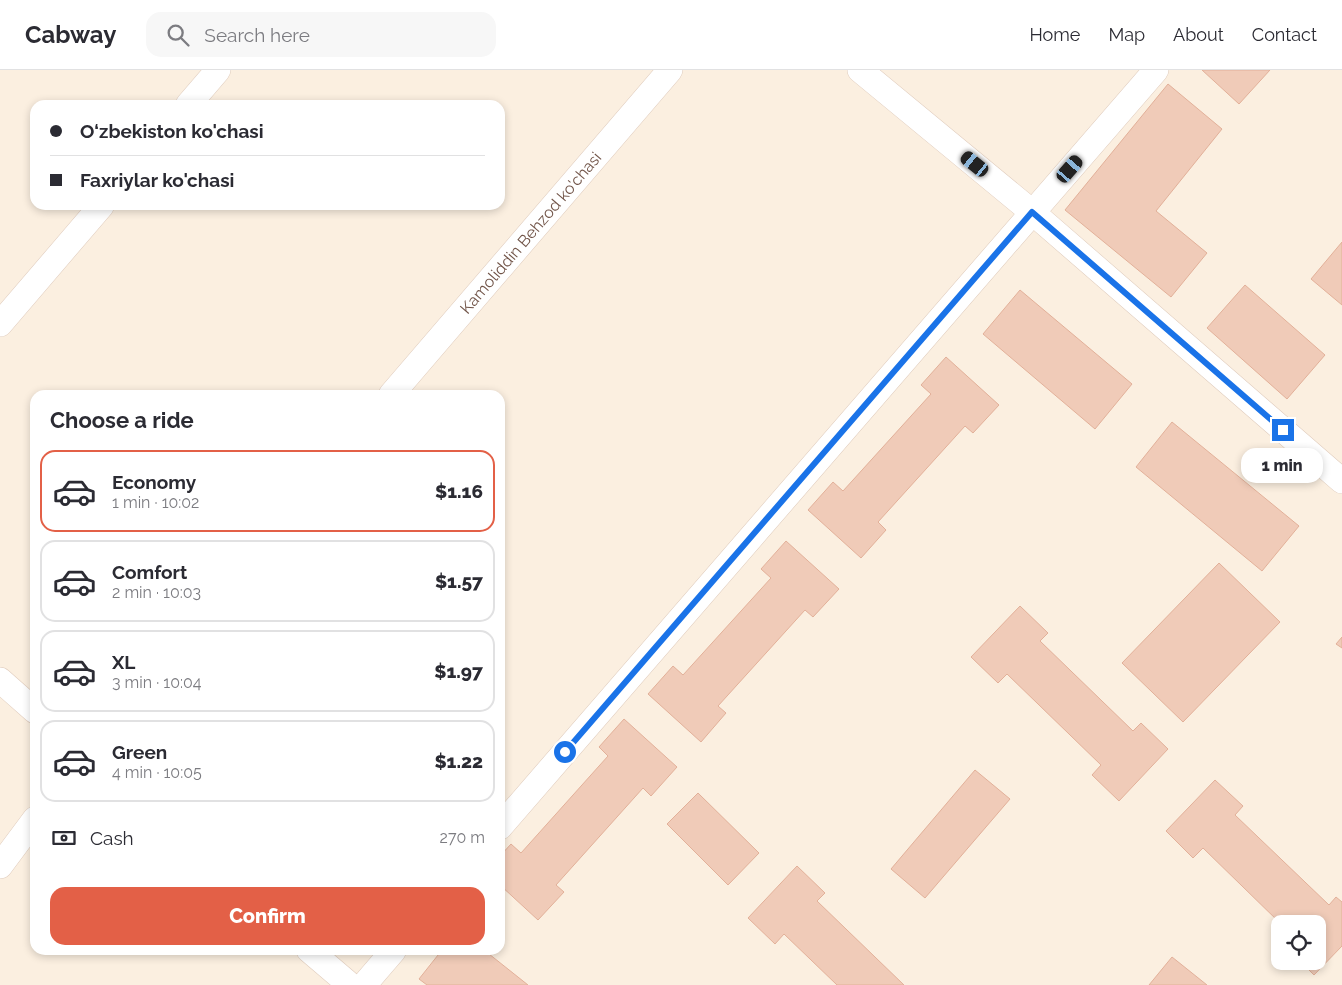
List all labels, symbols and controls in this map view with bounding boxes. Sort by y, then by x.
search box [146,12,496,57]
text: Cabway [25,20,116,49]
icon: search [164,21,192,49]
text: Search here [204,24,310,46]
text: Home [1029,24,1080,45]
text: Map [1108,24,1145,45]
text: About [1173,24,1224,45]
text: Contact [1252,24,1317,45]
text: O‘zbekiston ko'chasi [80,120,264,142]
street label: Kamoliddin Behzod ko'chasi [456,148,605,318]
car [958,149,991,179]
car [1054,153,1085,185]
text: Faxriylar ko'chasi [80,169,234,191]
text: Choose a ride [50,407,194,433]
route end [1272,419,1294,441]
callout: 1 min [1242,448,1324,482]
text: 1 min [1261,456,1303,475]
icon: car [52,469,97,514]
text: Economy [112,471,196,493]
text: $1.16 [435,480,483,502]
text: 1 min · 10:02 [112,493,199,512]
icon: car [52,559,97,604]
text: Comfort [112,561,187,583]
text: $1.57 [435,570,483,592]
text: 2 min · 10:03 [112,583,201,602]
icon: car [52,649,97,694]
text: XL [112,651,135,673]
text: $1.97 [434,660,483,682]
text: 3 min · 10:04 [112,673,202,692]
icon: car [52,739,97,784]
text: Green [112,741,167,763]
route start [554,741,576,763]
text: $1.22 [434,750,483,772]
text: 4 min · 10:05 [112,763,202,782]
icon: cash [50,824,78,852]
text: Cash [90,827,134,849]
text: 270 m [440,828,485,847]
button: Confirm [50,887,485,945]
map controls [1271,915,1326,970]
button: locate [1271,915,1326,970]

